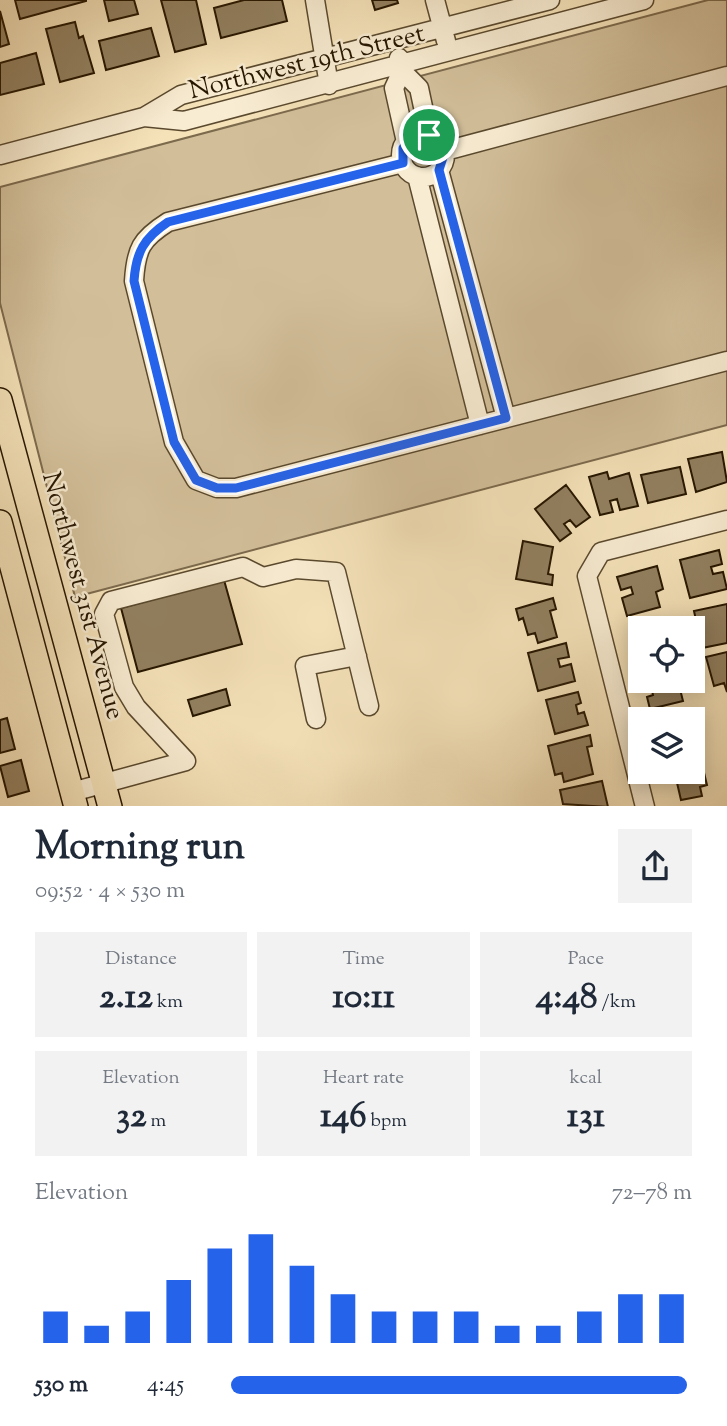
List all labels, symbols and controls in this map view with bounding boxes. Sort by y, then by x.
street label: Northwest 19th Street [185,16,429,110]
pin [399,105,459,165]
icon: arrive [410,116,448,154]
street label: Northwest 31st Avenue [31,468,133,724]
map controls [628,616,705,784]
button: locate [628,616,705,693]
button: layers [628,707,705,784]
text: Morning run [35,822,245,876]
button: share [618,829,692,903]
text: 09:52 · 4 × 530 m [35,875,185,908]
text: Distance [105,946,177,973]
text: Time [342,946,385,973]
text: Pace [568,946,604,973]
text: 2.12 [99,973,153,1024]
text: 10:11 [332,973,395,1024]
text: 4:48 [536,973,598,1024]
text: km [153,989,183,1016]
text: /km [598,989,636,1016]
text: Elevation [103,1065,180,1092]
text: Heart rate [323,1065,404,1092]
text: kcal [569,1065,602,1092]
text: 32 [116,1092,147,1143]
text: 146 [320,1092,367,1143]
text: 131 [567,1092,605,1143]
text: m [147,1108,166,1135]
text: bpm [367,1108,407,1135]
text: Elevation [35,1177,128,1210]
text: 72–78 m [612,1177,692,1210]
text: 530 m [35,1369,88,1402]
text: 4:45 [147,1369,184,1402]

